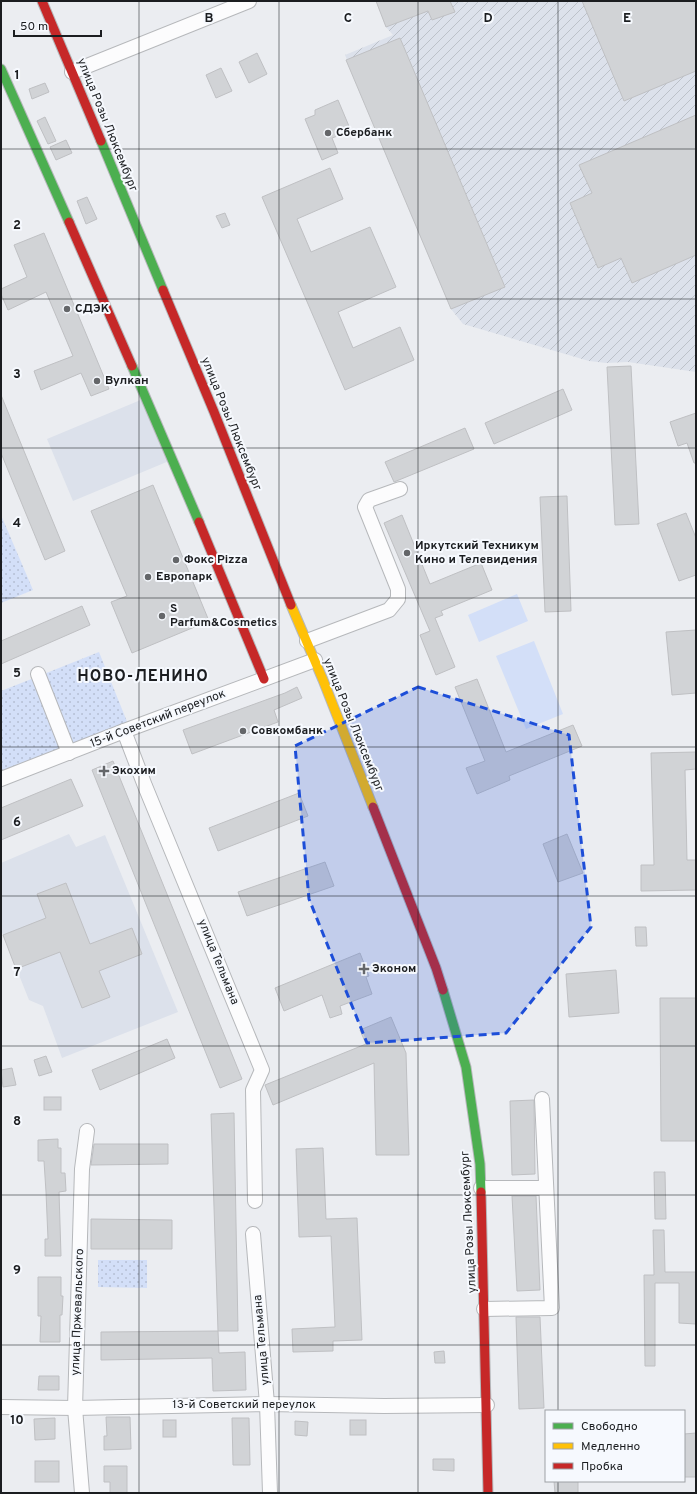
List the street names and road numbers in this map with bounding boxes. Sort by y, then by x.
street label: улица Розы Люксембург [73,56,141,194]
street label: улица Розы Люксембург [197,355,265,493]
street label: улица Розы Люксембург [319,656,387,794]
street label: 15-й Советский переулок [88,686,228,752]
street label: улица Тельмана [194,917,242,1007]
street label: улица Розы Люксембург [457,1150,481,1294]
street label: улица Пржевальского [68,1248,88,1376]
street label: улица Тельмана [250,1294,274,1386]
street label: 13-й Советский переулок [172,1397,316,1413]

